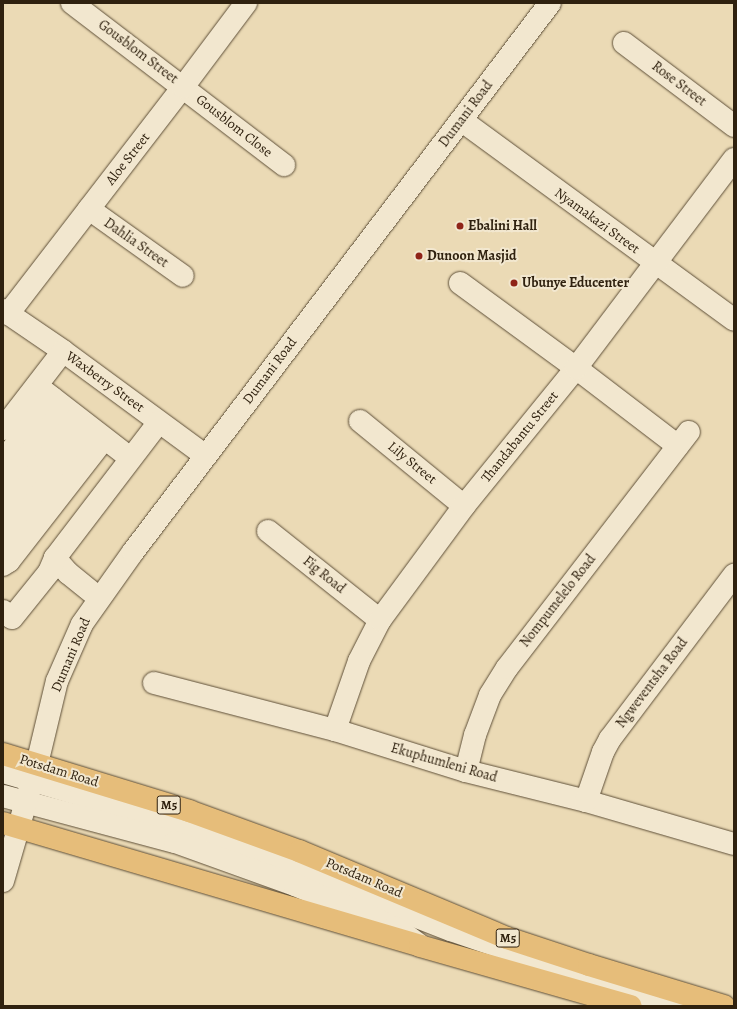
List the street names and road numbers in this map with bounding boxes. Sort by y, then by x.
street label: Gousblom Street [95,17,181,87]
street label: Rose Street [648,58,710,110]
street label: Dumani Road [435,77,497,151]
street label: Gousblom Close [192,91,276,161]
street label: Aloe Street [102,129,154,189]
street label: Nyamakazi Street [551,184,643,258]
street label: Dahlia Street [100,215,172,271]
street label: Dumani Road [239,334,301,408]
street label: Waxberry Street [62,348,148,416]
street label: Thandabantu Street [478,388,562,486]
street label: Lily Street [384,438,440,488]
street label: Nompumelelo Road [517,551,599,651]
street label: Fig Road [299,553,349,597]
street label: Dumani Road [48,615,94,695]
street label: Ngweventsha Road [613,634,691,732]
street label: Ekuphumleni Road [389,740,499,786]
street label: Potsdam Road [17,751,101,791]
road number: M5 [156,794,182,816]
street label: Potsdam Road [323,854,405,902]
road number: M5 [495,927,521,949]

